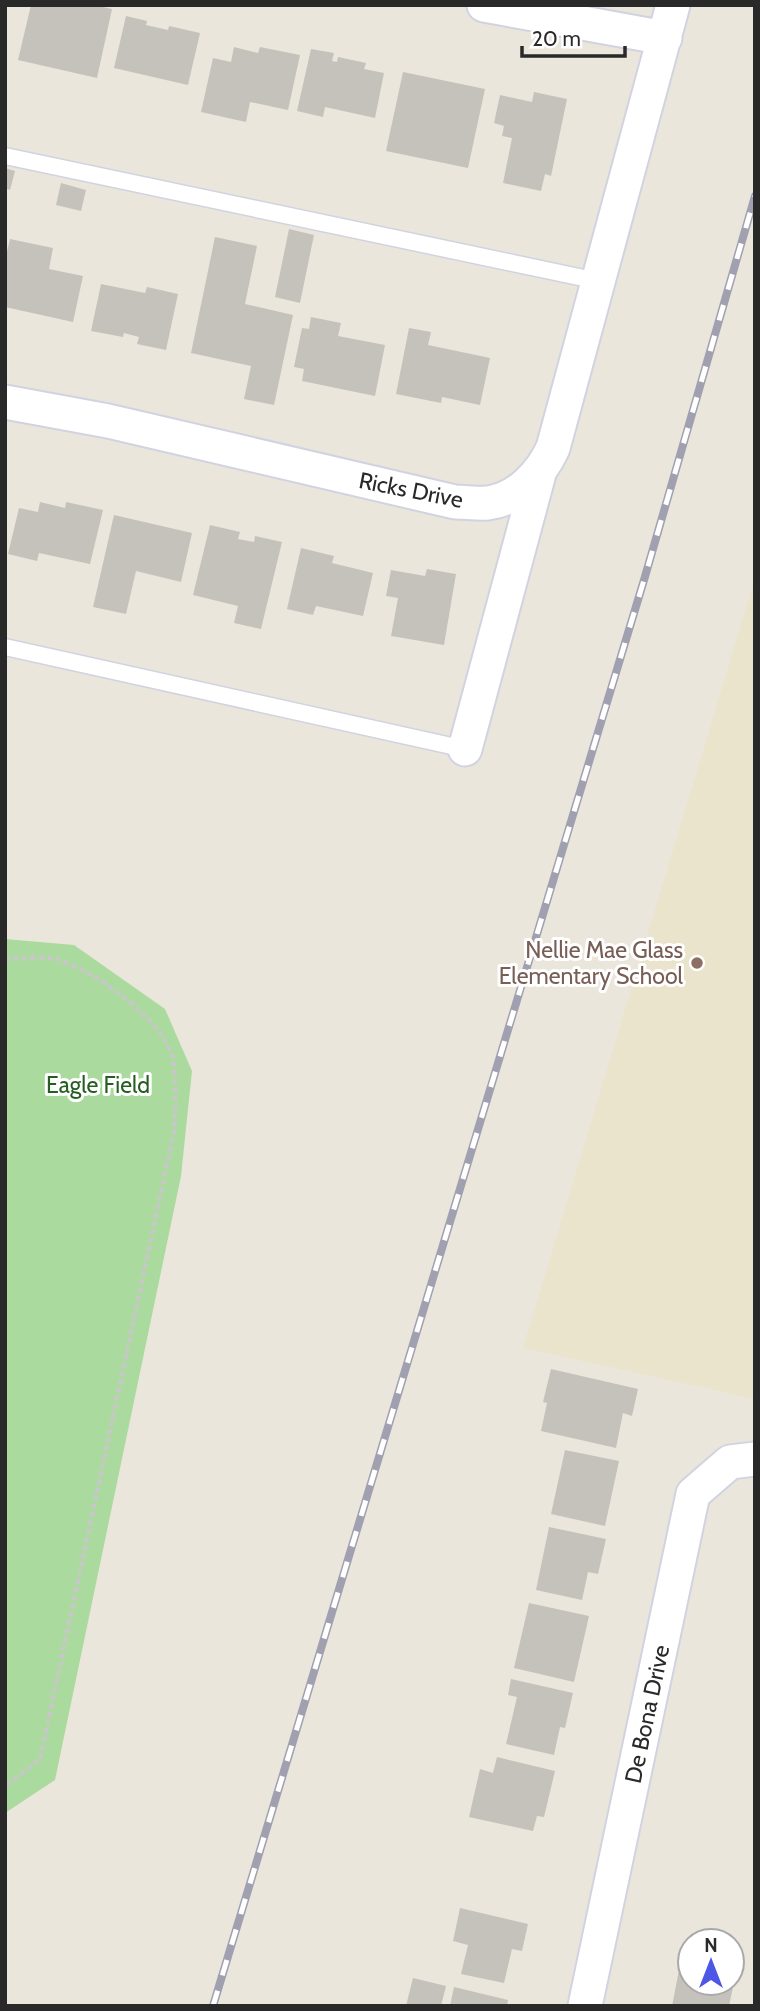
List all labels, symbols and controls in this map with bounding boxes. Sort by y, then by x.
scale bar [522,14,625,58]
text: 20 m [532,26,581,51]
street label: Ricks Drive [356,466,466,514]
place label: Nellie Mae Glass Elementary School [499,936,684,990]
marker: Nellie Mae Glass Elementary School [689,955,705,971]
park label: Eagle Field [46,1071,150,1099]
street label: De Bona Drive [619,1642,675,1786]
north arrow [676,1927,746,1997]
text: N [704,1934,718,1957]

